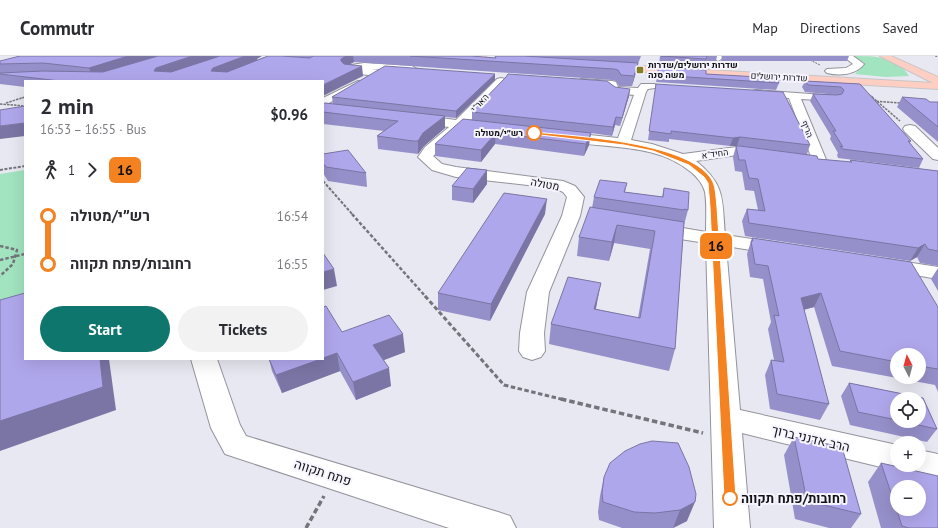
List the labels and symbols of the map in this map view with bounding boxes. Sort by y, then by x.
place label: שדרות ירושלים/שדרות משה סנה [648,59,738,80]
marker: שדרות ירושלים/שדרות משה סנה [635,65,645,75]
street label: שדרות ירושלים [750,70,808,83]
street label: האר"י [468,91,491,114]
street label: הריף [799,119,816,139]
marker: רש״י/מטולה [526,125,542,141]
place label: רש״י/מטולה [475,127,523,138]
street label: החיד"א [701,146,729,161]
street label: מטולה [529,174,561,194]
line badge: 16 [698,233,734,259]
north arrow [890,348,926,384]
street label: הרב אדנני ברוך [770,421,852,456]
street label: פתח תקווה [292,455,354,490]
marker: רחובות/פתח תקווה [722,490,738,506]
place label: רחובות/פתח תקווה [741,490,846,507]

